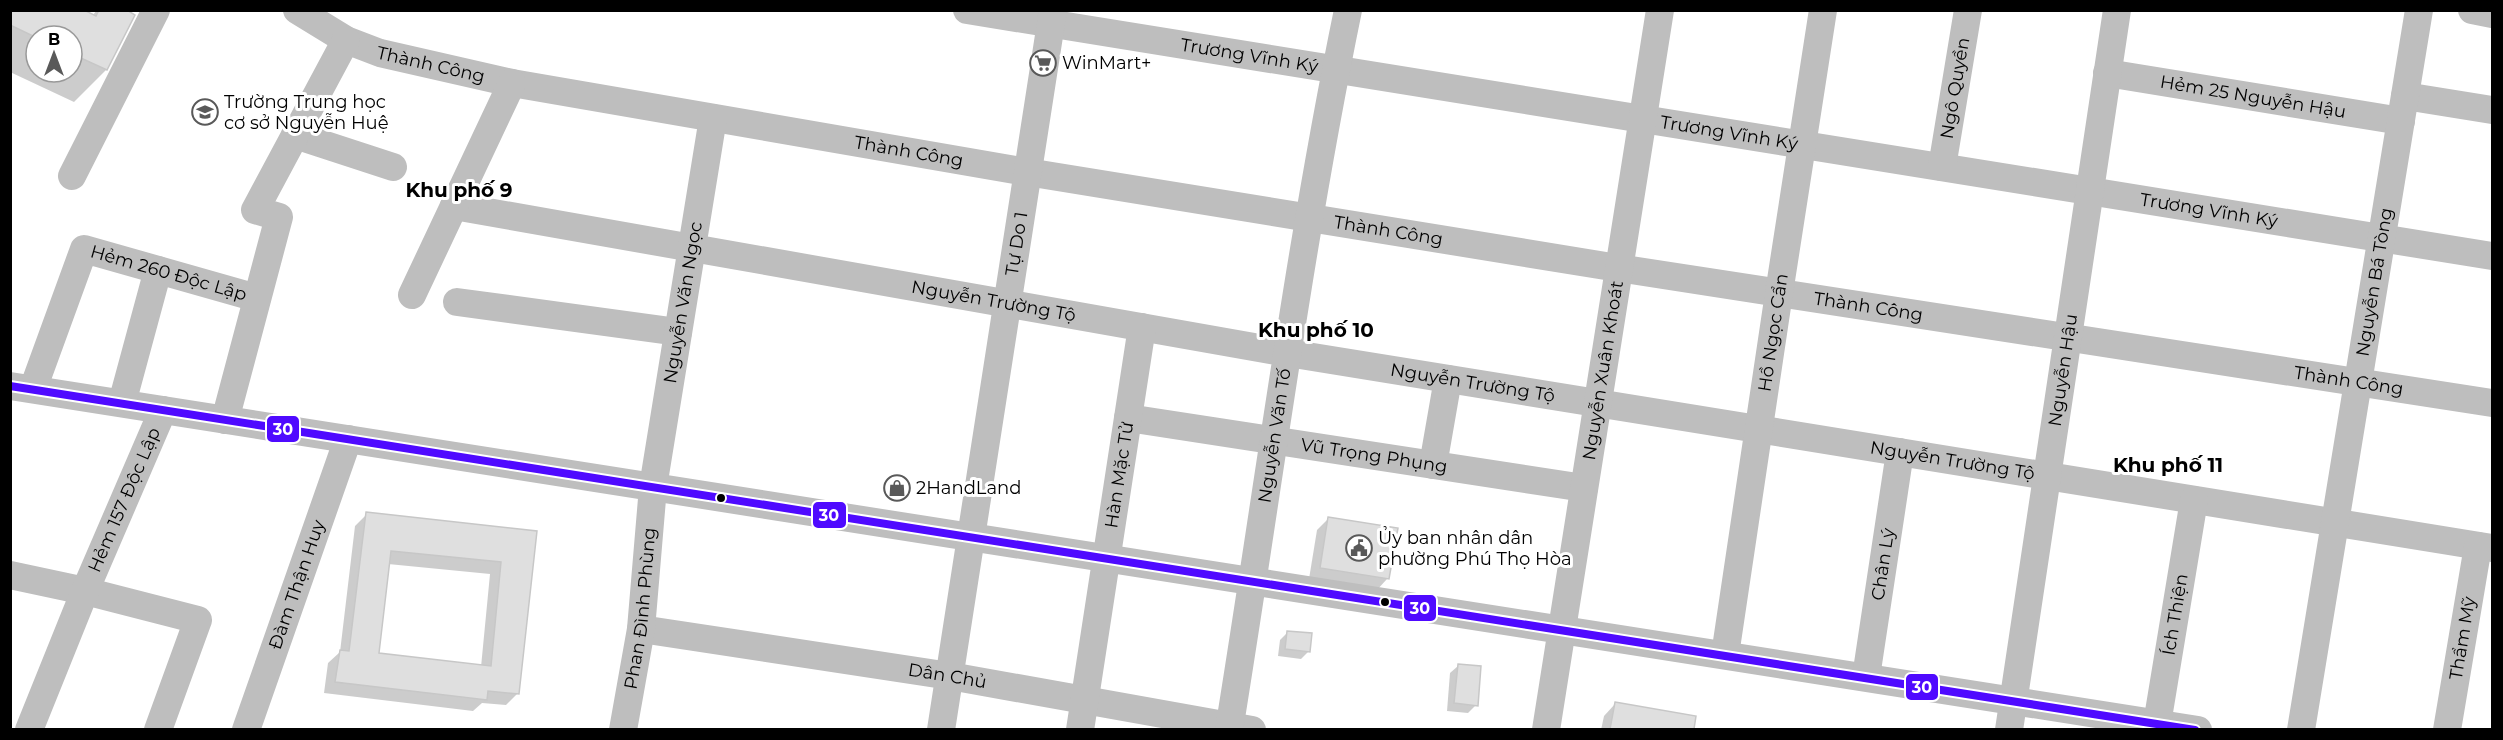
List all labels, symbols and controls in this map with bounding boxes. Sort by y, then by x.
north arrow [24,24,84,84]
text: B [48,30,60,49]
street label: Trương Vĩnh Ký [1179,34,1320,78]
street label: Ngô Quyền [1936,36,1974,141]
street label: Thành Công [375,42,487,88]
supermarket icon: WinMart+ [1028,48,1058,78]
place label: WinMart+ [1062,52,1151,74]
street label: Hẻm 25 Nguyễn Hậu [2158,71,2348,123]
place label: Trường Trung học cơ sở Nguyễn Huệ [224,91,389,134]
school or university icon: Trường Trung học cơ sở Nguyễn Huệ [190,97,220,127]
street label: Trương Vĩnh Ký [1659,111,1800,155]
street label: Thành Công [853,131,965,172]
district label: Khu phố 9 [405,178,513,202]
street label: Trương Vĩnh Ký [2139,188,2280,232]
street label: Nguyễn Bá Tòng [2351,206,2397,358]
street label: Tự Do 1 [1001,210,1032,277]
street label: Thành Công [1332,211,1445,250]
street label: Nguyễn Văn Ngọc [659,220,707,385]
street label: Hẻm 260 Độc Lập [88,240,249,306]
street label: Hồ Ngọc Cẩn [1753,272,1793,393]
street label: Nguyễn Trường Tộ [910,276,1078,326]
street label: Nguyễn Xuân Khoát [1578,279,1628,462]
street label: Thành Công [1812,287,1925,326]
street label: Nguyễn Hậu [2044,312,2082,428]
district label: Khu phố 10 [1258,318,1374,342]
street label: Nguyễn Trường Tộ [1389,359,1557,407]
street label: Thành Công [2293,362,2405,400]
street label: Nguyễn Văn Tố [1253,367,1296,504]
line badge: 30 [266,415,300,443]
text: 30 [272,420,293,439]
street label: Hàn Mặc Tử [1100,420,1138,530]
street label: Hẻm 157 Độc Lập [83,424,165,576]
street label: Vũ Trọng Phụng [1299,434,1449,478]
street label: Nguyễn Trường Tộ [1868,436,2036,485]
district label: Khu phố 11 [2113,453,2223,477]
shop icon: 2HandLand [882,473,912,503]
place label: 2HandLand [916,477,1021,499]
unlabelled marker [715,492,727,504]
line badge: 30 [812,501,847,529]
text: 30 [818,506,839,525]
street label: Đàm Thận Huy [264,517,330,652]
street label: Phan Đình Phùng [619,526,661,691]
place label: Ủy ban nhân dân phường Phú Thọ Hòa [1378,526,1572,570]
street label: Chân Lý [1867,526,1899,602]
public building icon: Ủy ban nhân dân phường Phú Thọ Hòa [1344,533,1374,563]
street label: Ích Thiện [2157,572,2193,657]
line badge: 30 [1403,594,1437,622]
street label: Thẩm Mỹ [2445,595,2480,682]
unlabelled marker [1379,596,1391,608]
text: 30 [1409,599,1430,618]
street label: Dân Chủ [907,659,989,693]
line badge: 30 [1905,673,1939,701]
text: 30 [1911,678,1932,697]

